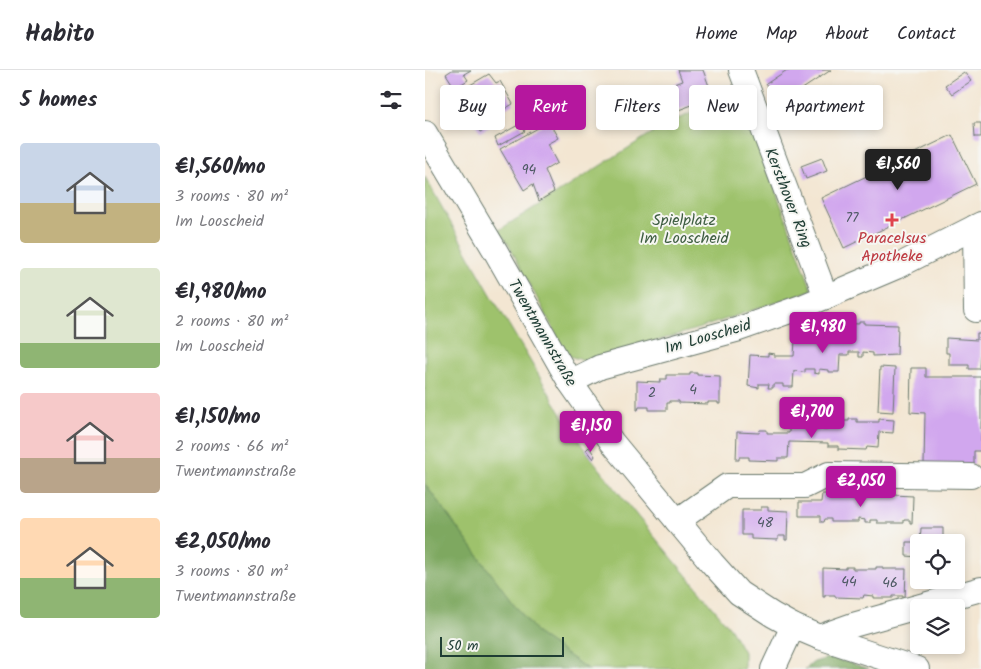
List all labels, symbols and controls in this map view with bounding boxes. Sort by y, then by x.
text: Habito [25,15,94,54]
text: Home [695,20,738,49]
text: Map [766,20,797,49]
text: About [825,20,869,49]
text: Contact [897,20,956,49]
text: 5 homes [20,84,97,117]
chip: Buy [440,85,505,130]
chip: Rent [515,85,586,130]
chip: Filters [596,85,679,130]
chip: New [689,85,757,130]
chip: Apartment [767,85,883,130]
icon: filters [377,86,405,114]
street label: Kersthover Ring [757,144,819,252]
pin: €1,560 [857,148,939,191]
text: €1,560/mo [175,151,266,184]
text: €1,560 [876,152,920,177]
house number: 94 [522,159,537,181]
icon: home [60,163,120,223]
text: 3 rooms · 80 m² [175,184,288,209]
house number: 77 [846,207,859,229]
park label: Spielplatz Im Looscheid [640,208,729,251]
text: Im Looscheid [175,209,264,234]
marker: Paracelsus Apotheke [886,214,898,226]
place label: Paracelsus Apotheke [858,226,926,269]
street label: Twentmannstraße [501,274,583,392]
text: €1,980/mo [175,276,267,309]
icon: home [60,288,120,348]
text: 2 rooms · 80 m² [175,309,288,334]
street label: Im Looscheid [662,312,755,361]
pin: €1,980 [782,312,864,354]
text: €1,980 [801,315,845,340]
text: Im Looscheid [175,334,264,359]
house number: 4 [689,379,697,401]
house number: 2 [648,382,656,404]
pin: €1,700 [771,396,853,439]
text: €1,700 [790,400,834,425]
text: €1,150/mo [175,401,261,434]
pin: €1,150 [550,410,632,453]
icon: home [60,413,120,473]
text: €1,150 [571,414,611,439]
text: 2 rooms · 66 m² [175,434,289,459]
text: Twentmannstraße [175,459,296,484]
pin: €2,050 [820,466,902,508]
text: €2,050 [837,469,885,494]
house number: 48 [757,512,774,534]
text: €2,050/mo [175,526,271,559]
map controls [910,534,965,654]
button: locate [910,534,965,589]
icon: home [60,538,120,598]
text: 3 rooms · 80 m² [175,559,288,584]
house number: 44 [841,571,857,593]
house number: 46 [882,572,898,594]
text: Twentmannstraße [175,584,296,609]
button: layers [910,599,965,654]
scale bar [440,634,564,657]
text: 50 m [447,635,478,657]

